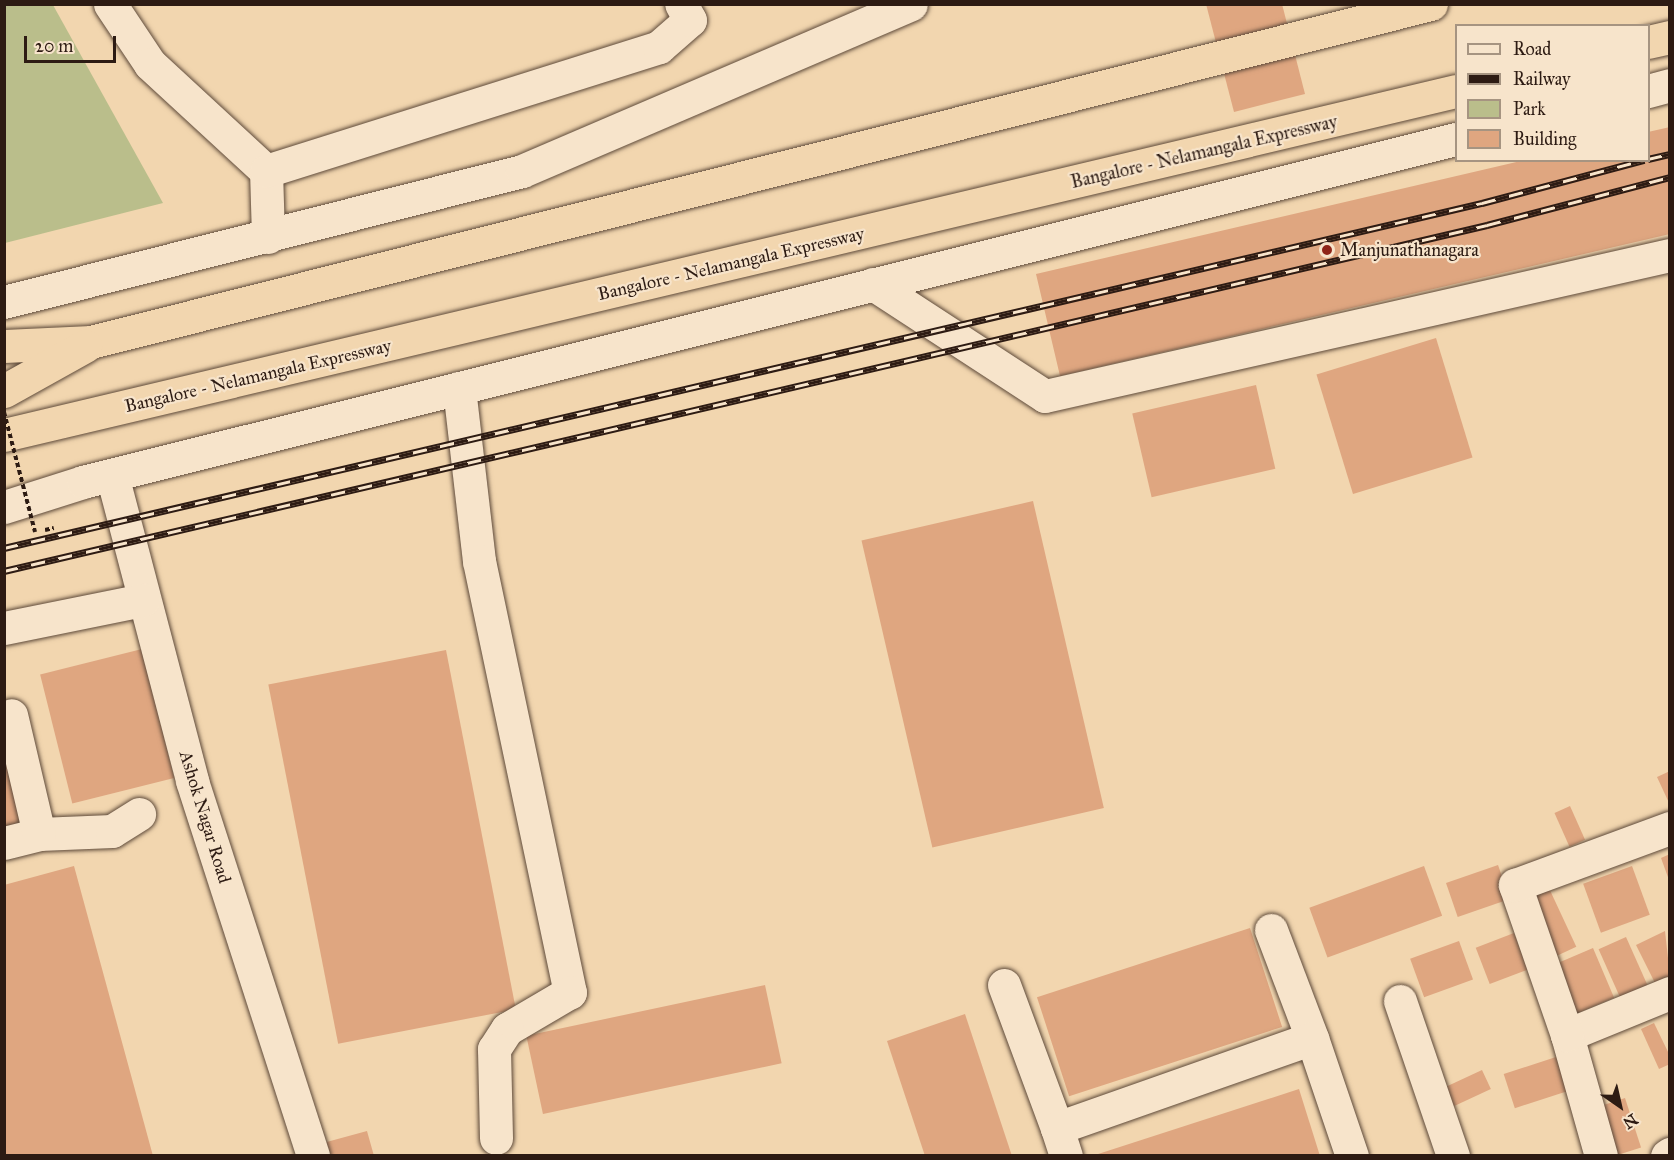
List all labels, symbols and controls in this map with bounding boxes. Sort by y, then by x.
scale bar [27,24,118,62]
legend [1455,24,1650,162]
text: 20 m [35,35,73,57]
text: Road [1513,38,1551,60]
text: Railway [1513,68,1570,90]
text: Park [1513,98,1546,120]
street label: Bangalore - Nelamangala Expressway [1069,111,1339,193]
text: Building [1513,128,1576,150]
street label: Bangalore - Nelamangala Expressway [596,223,866,305]
place label: Manjunathanagara [1340,239,1479,261]
marker: Manjunathanagara [1318,241,1336,259]
street label: Bangalore - Nelamangala Expressway [123,335,393,417]
street label: Ashok Nagar Road [175,748,235,886]
north arrow [1590,1076,1650,1136]
text: N [1619,1110,1641,1133]

